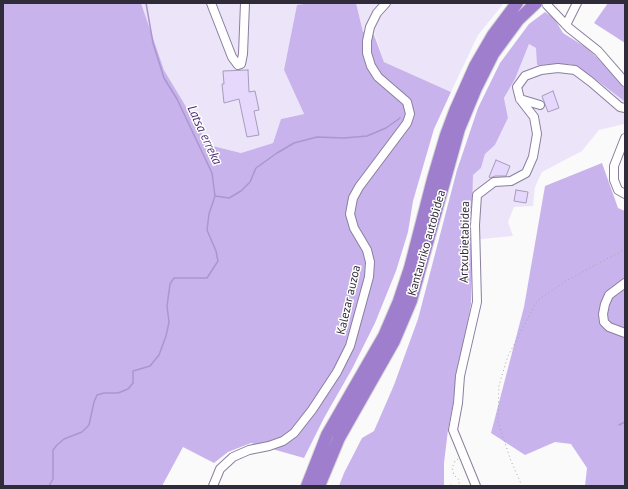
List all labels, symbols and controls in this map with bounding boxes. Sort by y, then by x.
water label: Latsa erreka [183,103,225,167]
street label: Kantauriko autobidea [405,188,449,298]
street label: Artxubietabidea [457,201,473,283]
street label: Kalezar auzoa [334,264,364,336]

